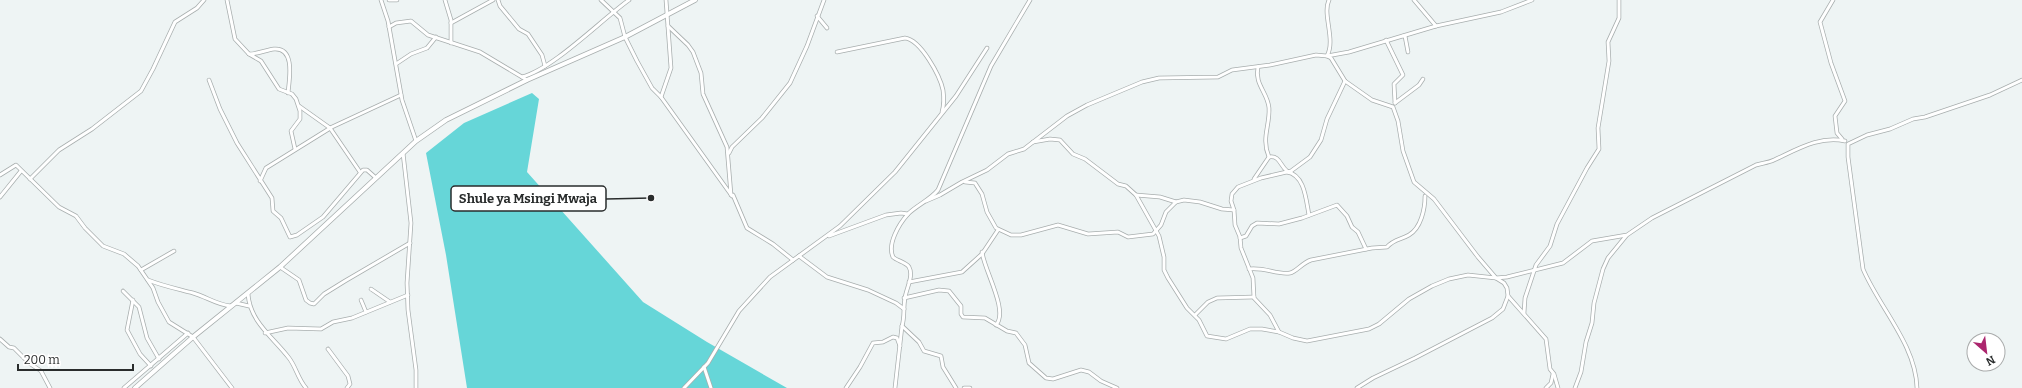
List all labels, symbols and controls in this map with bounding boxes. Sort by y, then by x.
callout: Shule ya Msingi Mwaja [451,186,606,211]
text: Shule ya Msingi Mwaja [459,191,598,207]
north arrow [1966,332,2006,372]
scale bar [18,346,133,372]
text: 200 m [24,353,60,367]
text: N [1983,353,1997,368]

